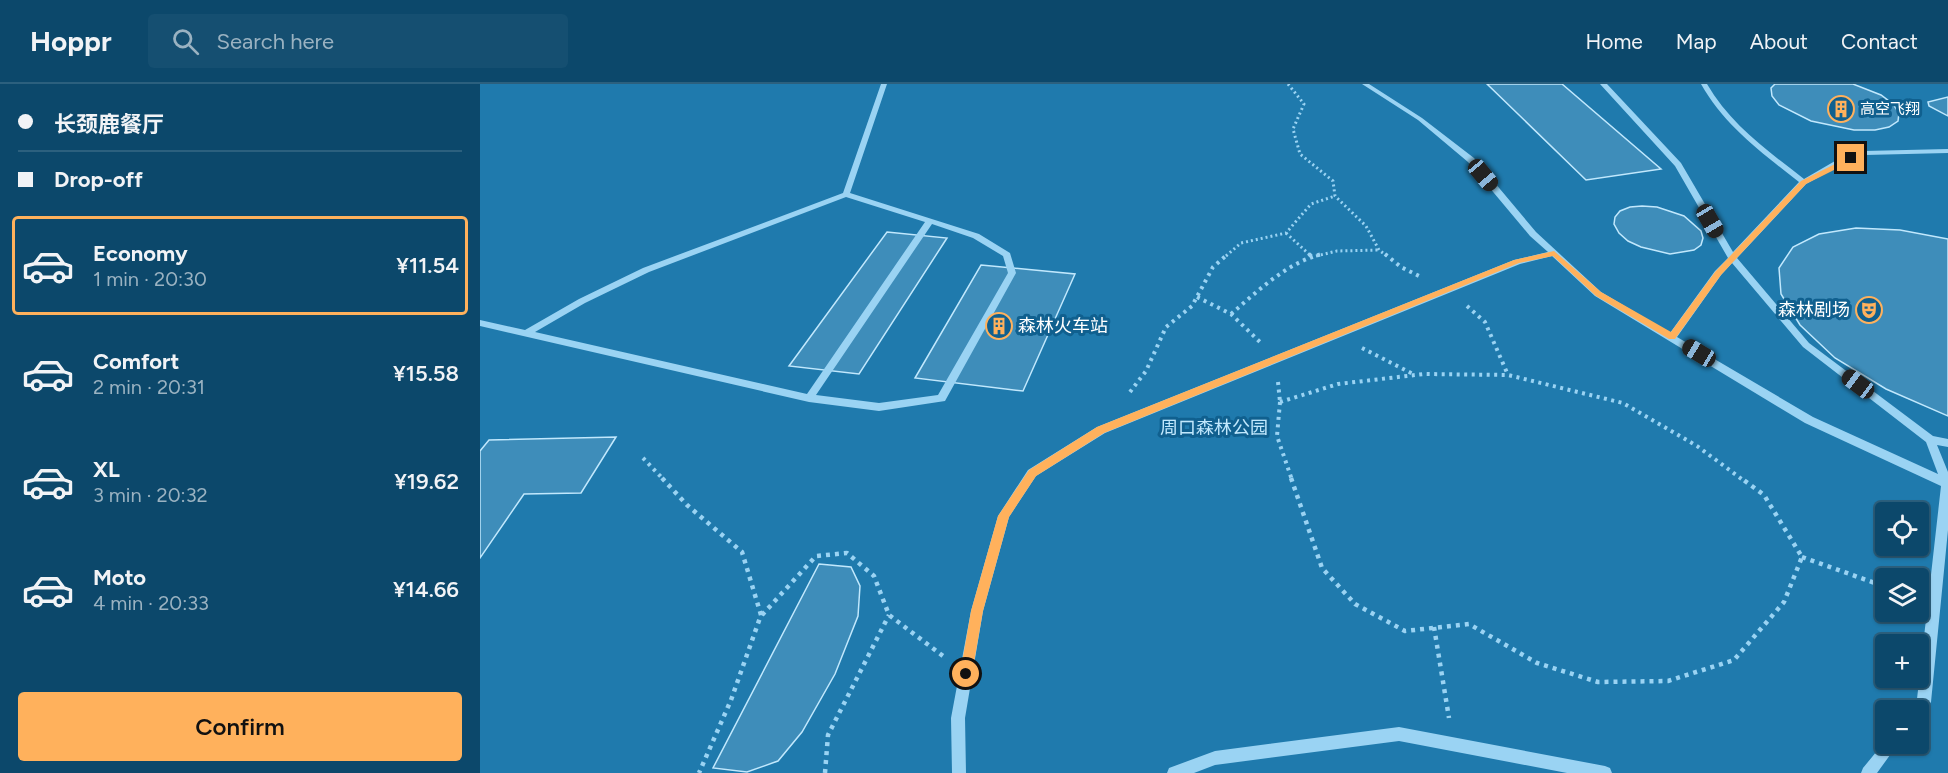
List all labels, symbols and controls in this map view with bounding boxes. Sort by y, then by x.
search box [148,14,568,68]
text: Hoppr [30,24,112,58]
icon: search [169,25,202,58]
text: Search here [217,28,334,55]
text: Home [1586,29,1643,54]
text: Map [1676,29,1717,54]
text: About [1750,29,1808,54]
text: Contact [1841,29,1918,54]
building icon: 高空飞翔 [1826,94,1856,124]
place label: 高空飞翔 [1860,100,1920,118]
text: 长颈鹿餐厅 [54,111,164,138]
route end [1837,144,1864,171]
car [1465,155,1501,195]
text: Drop-off [54,166,143,193]
car [1693,201,1727,241]
icon: car [21,239,75,293]
text: Economy [93,240,188,267]
text: ¥11.54 [396,252,459,279]
text: 1 min · 20:30 [93,267,207,291]
theatre icon: 森林剧场 [1854,295,1884,325]
place label: 森林剧场 [1778,299,1850,321]
building icon: 森林火车站 [984,311,1014,341]
place label: 森林火车站 [1018,315,1108,337]
car [1679,336,1719,370]
icon: car [21,347,75,401]
text: Comfort [93,348,179,375]
text: ¥15.58 [393,360,459,387]
car [1838,366,1878,402]
text: 2 min · 20:31 [93,375,205,399]
park label: 周口森林公园 [1160,417,1268,439]
icon: car [21,455,75,509]
text: XL [93,456,120,483]
text: ¥19.62 [394,468,459,495]
text: 3 min · 20:32 [93,483,208,507]
map controls [1875,502,1929,754]
button: locate [1875,502,1929,556]
icon: car [21,563,75,617]
text: Moto [93,564,146,591]
button: layers [1875,568,1929,622]
text: ¥14.66 [393,576,459,603]
text: 4 min · 20:33 [93,591,209,615]
button: + [1875,634,1929,688]
route start [952,660,979,687]
button: Confirm [18,692,462,761]
button: − [1875,700,1929,754]

